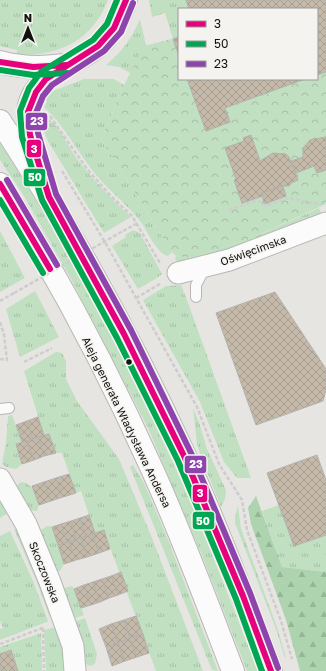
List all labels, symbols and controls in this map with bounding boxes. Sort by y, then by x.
north arrow [8,8,48,48]
legend [178,8,318,80]
text: N [24,11,32,24]
text: 3 [214,16,221,31]
text: 50 [214,36,228,51]
text: 23 [214,56,228,71]
line badge: 23 [25,112,48,131]
text: 23 [30,114,44,127]
line badge: 3 [26,139,42,158]
text: 3 [31,142,38,155]
line badge: 50 [23,168,46,187]
text: 50 [28,170,42,183]
street label: Oświęcimska [218,232,288,268]
street label: Aleja generała Władysława Andersa [80,334,174,510]
unlabelled marker [124,357,134,367]
line badge: 23 [184,455,207,474]
text: 23 [189,457,203,470]
line badge: 3 [192,484,208,503]
text: 3 [197,486,204,499]
line badge: 50 [192,511,215,530]
text: 50 [196,514,210,527]
street label: Skoczowska [27,540,63,604]

